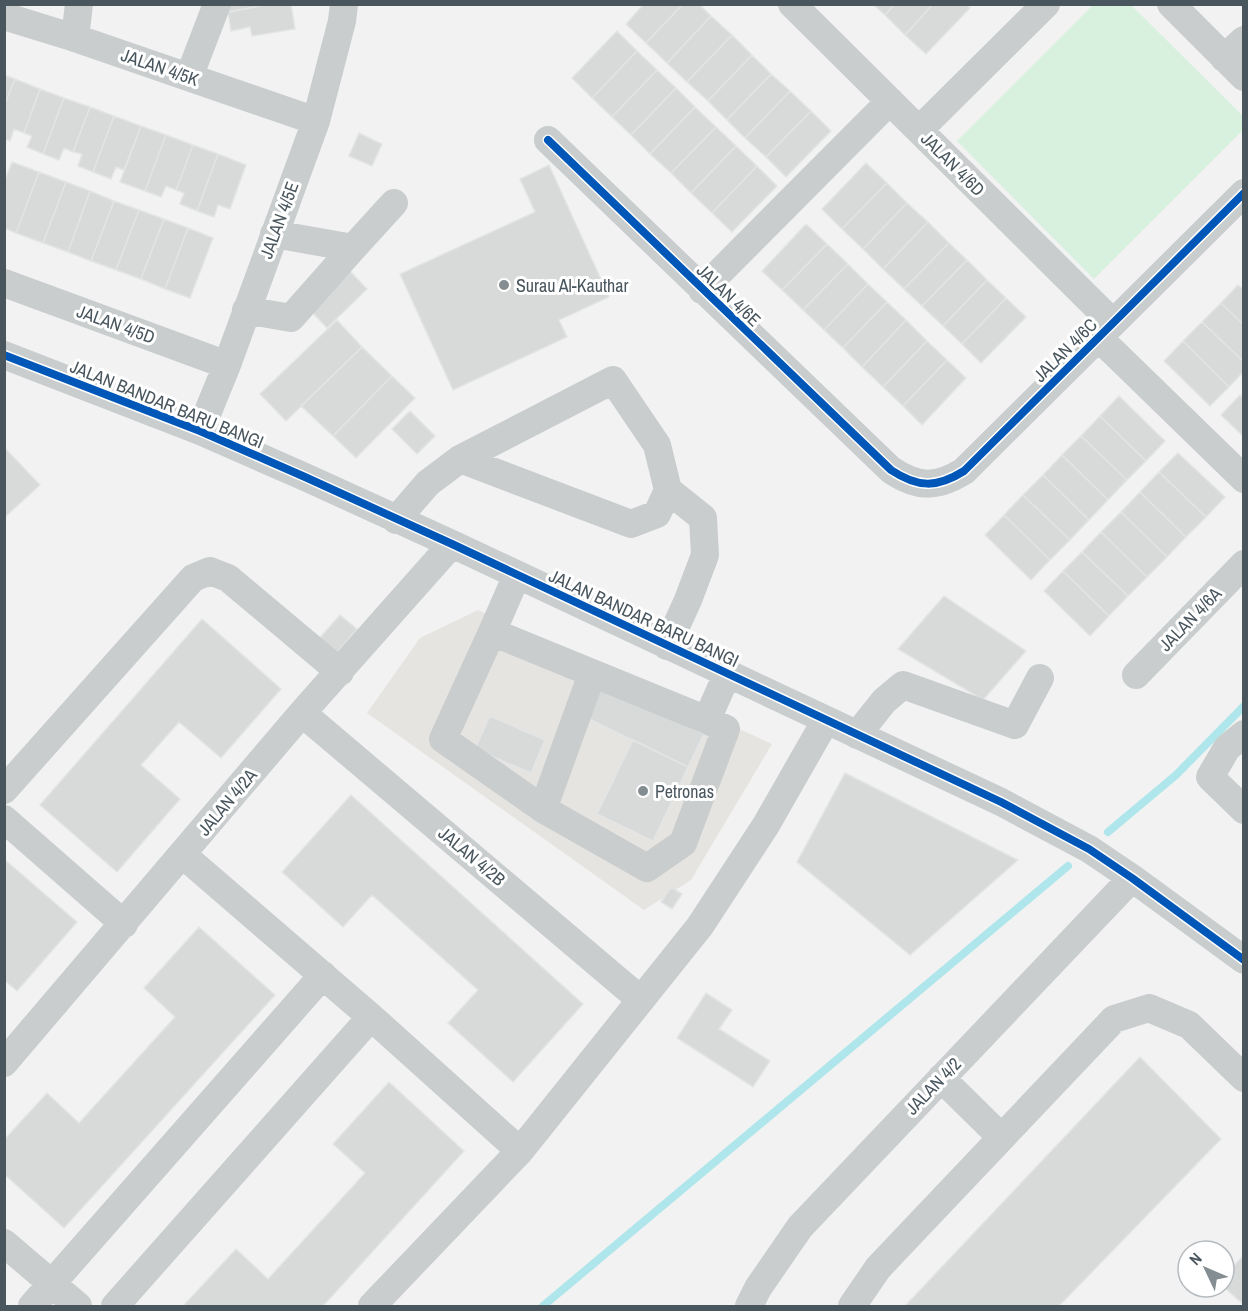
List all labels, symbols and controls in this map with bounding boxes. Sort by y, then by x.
street label: JALAN 4/5K [118,42,202,92]
street label: JALAN 4/6D [915,126,991,202]
street label: JALAN 4/5E [254,178,304,262]
street label: JALAN 4/6E [691,258,767,332]
place label: Surau Al-Kauthar [516,273,628,298]
marker: Surau Al-Kauthar [497,278,511,292]
street label: JALAN 4/5D [74,298,158,350]
street label: JALAN 4/6C [1027,312,1103,388]
street label: JALAN BANDAR BARU BANGI [66,354,268,454]
street label: JALAN BANDAR BARU BANGI [545,563,743,673]
street label: JALAN 4/6A [1153,581,1227,657]
street label: JALAN 4/2A [192,763,263,841]
place label: Petronas [655,779,714,804]
marker: Petronas [636,784,650,798]
street label: JALAN 4/2B [433,821,511,892]
street label: JALAN 4/2 [899,1052,967,1120]
north arrow [1176,1239,1236,1299]
text: N [1184,1248,1206,1270]

